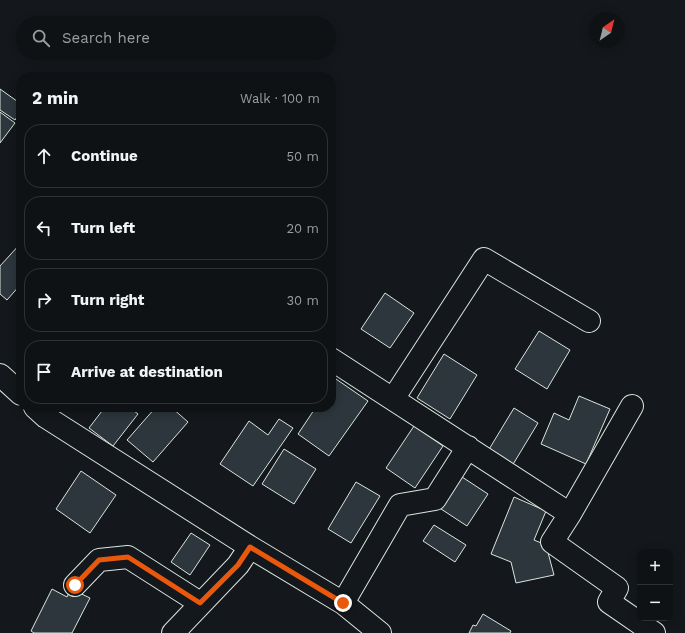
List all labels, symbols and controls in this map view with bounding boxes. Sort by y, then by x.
north arrow [589,12,625,48]
search box [16,16,336,60]
icon: search [30,27,52,49]
text: Search here [62,29,150,47]
text: 2 min [32,88,78,108]
text: Walk · 100 m [240,91,320,106]
icon: ahead [33,145,55,167]
text: Continue [71,147,138,165]
text: 50 m [287,149,319,164]
icon: left [33,217,55,239]
text: Turn left [71,219,135,237]
text: 20 m [287,221,319,236]
icon: right [33,289,55,311]
text: Turn right [71,291,144,309]
text: 30 m [287,293,319,308]
icon: arrive [33,361,55,383]
text: Arrive at destination [71,363,223,381]
map controls [637,549,673,621]
button: + [637,549,673,585]
route start [66,576,84,594]
button: − [637,585,673,621]
route end [334,594,352,612]

